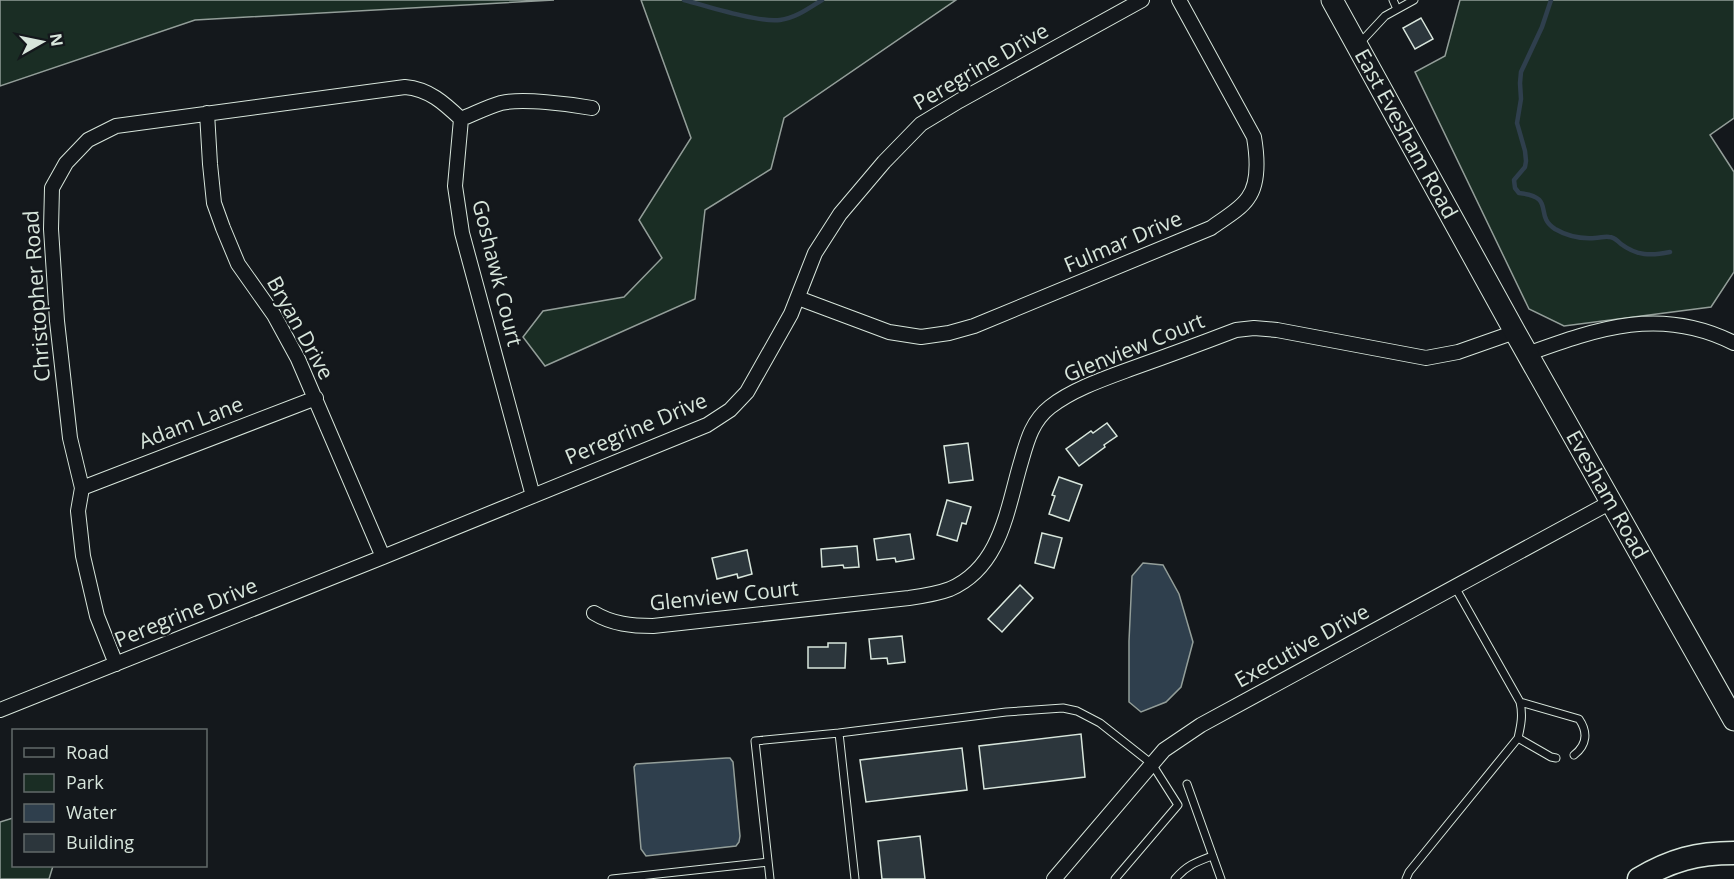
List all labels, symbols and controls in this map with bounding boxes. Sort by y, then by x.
north arrow [12,12,72,72]
street label: Peregrine Drive [908,16,1053,116]
text: N [45,32,69,48]
street label: East Evesham Road [1349,44,1465,223]
street label: Goshawk Court [466,197,530,349]
street label: Fulmar Drive [1059,204,1186,279]
street label: Christopher Road [16,209,56,383]
street label: Bryan Drive [261,271,341,384]
street label: Glenview Court [1059,306,1208,388]
street label: Peregrine Drive [560,386,711,471]
street label: Adam Lane [134,389,247,455]
street label: Evesham Road [1560,425,1655,564]
street label: Peregrine Drive [110,571,261,653]
street label: Glenview Court [648,573,800,617]
street label: Executive Drive [1229,597,1374,694]
legend [12,729,207,867]
text: Road [66,740,109,764]
text: Park [66,770,104,794]
text: Water [66,800,117,824]
text: Building [66,830,134,854]

